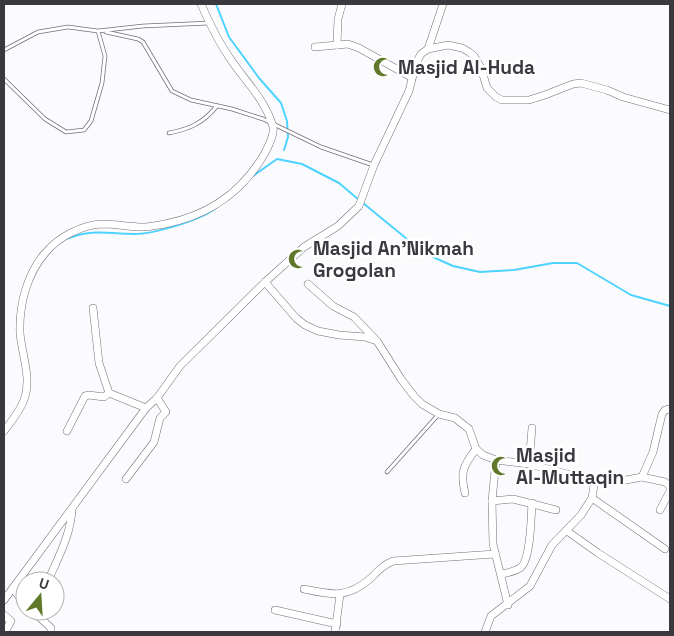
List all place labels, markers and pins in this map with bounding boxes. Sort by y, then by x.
place label: Masjid Al-Huda [398,55,535,80]
mosque icon: Masjid Al-Huda [372,56,394,78]
place label: Masjid An'Nikmah Grogolan [313,236,474,283]
mosque icon: Masjid An'Nikmah Grogolan [287,248,309,270]
place label: Masjid Al-Muttaqin [516,443,624,490]
mosque icon: Masjid Al-Muttaqin [490,455,512,477]

